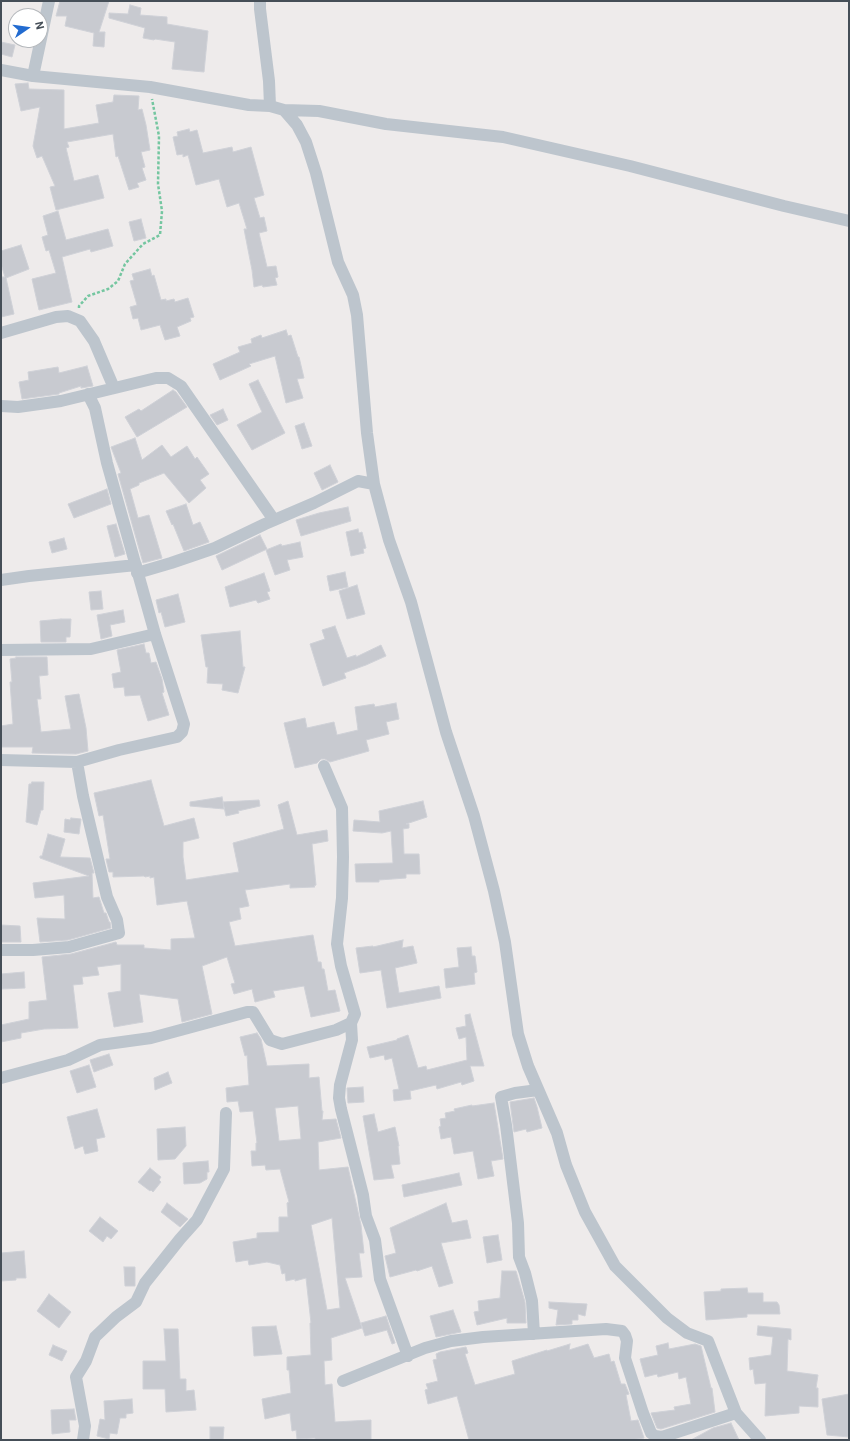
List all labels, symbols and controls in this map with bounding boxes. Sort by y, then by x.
north arrow [8,8,48,48]
text: N [32,20,46,31]

